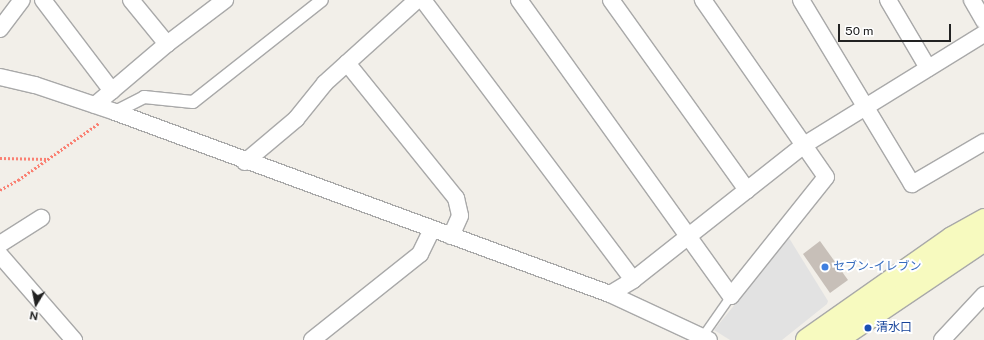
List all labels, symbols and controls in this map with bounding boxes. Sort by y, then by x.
scale bar [840,16,953,42]
text: 50 m [845,24,873,38]
place label: セブン-イレブン [833,260,922,274]
marker: セブン-イレブン [820,262,830,272]
north arrow [16,284,56,324]
text: N [29,309,39,322]
place label: 清水口 [876,321,912,335]
marker: 清水口 [863,323,873,333]

